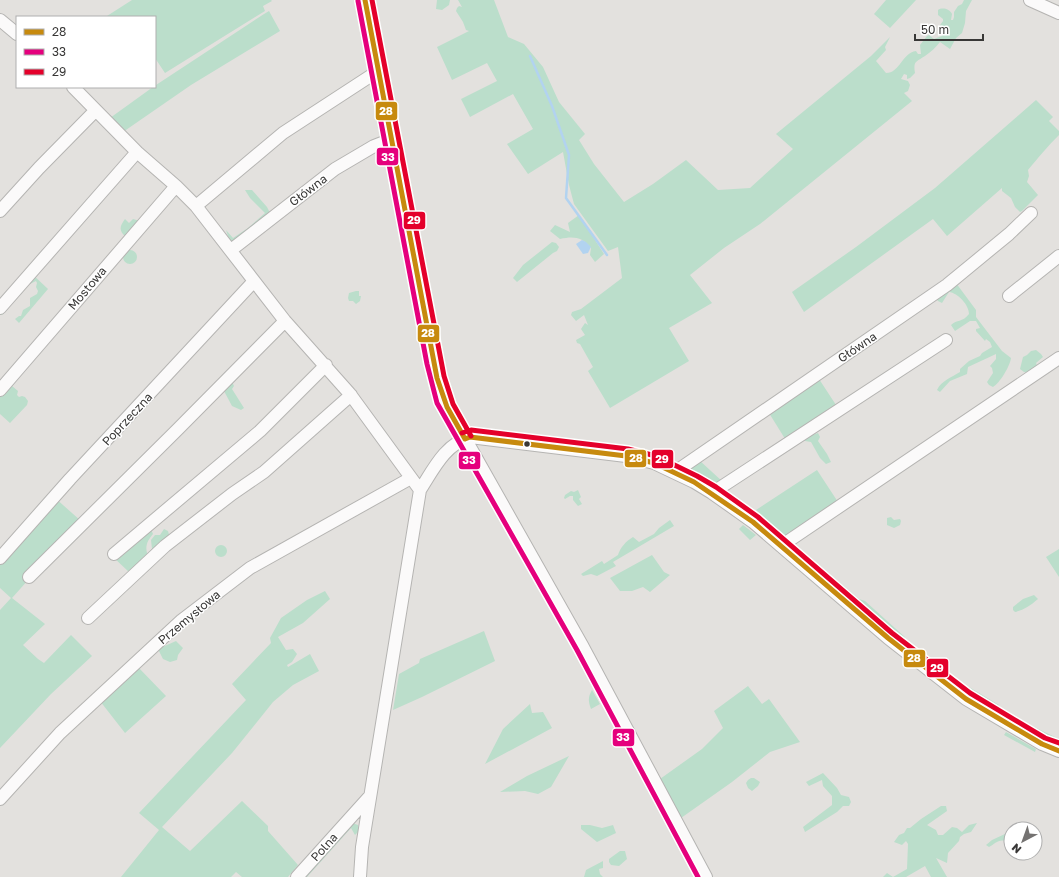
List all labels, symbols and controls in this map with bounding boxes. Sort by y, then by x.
legend [16,16,156,88]
scale bar [915,16,983,42]
text: 50 m [921,22,949,37]
text: 28 [52,24,66,39]
text: 33 [52,44,66,59]
text: 29 [52,64,66,79]
line badge: 28 [375,101,398,121]
text: 28 [379,104,393,117]
line badge: 33 [376,147,399,166]
text: 33 [381,150,395,163]
street label: Główna [286,171,330,209]
line badge: 29 [403,211,426,230]
text: 29 [407,213,421,226]
street label: Mostowa [65,263,109,313]
line badge: 28 [417,324,440,343]
text: 28 [421,326,435,339]
street label: Główna [835,329,879,365]
street label: Poprzeczna [99,389,155,449]
unlabelled marker [522,439,532,449]
line badge: 28 [624,449,647,468]
line badge: 29 [651,449,674,469]
line badge: 33 [458,451,481,470]
text: 28 [629,451,643,464]
text: 29 [655,452,669,465]
text: 33 [462,453,476,466]
street label: Przemysłowa [155,587,223,647]
line badge: 28 [903,649,926,668]
text: 28 [907,651,921,664]
line badge: 29 [926,658,949,678]
text: 29 [930,661,944,674]
line badge: 33 [612,728,635,747]
text: 33 [616,730,630,743]
north arrow [1003,821,1043,861]
street label: Polna [307,830,341,864]
text: N [1009,841,1024,857]

